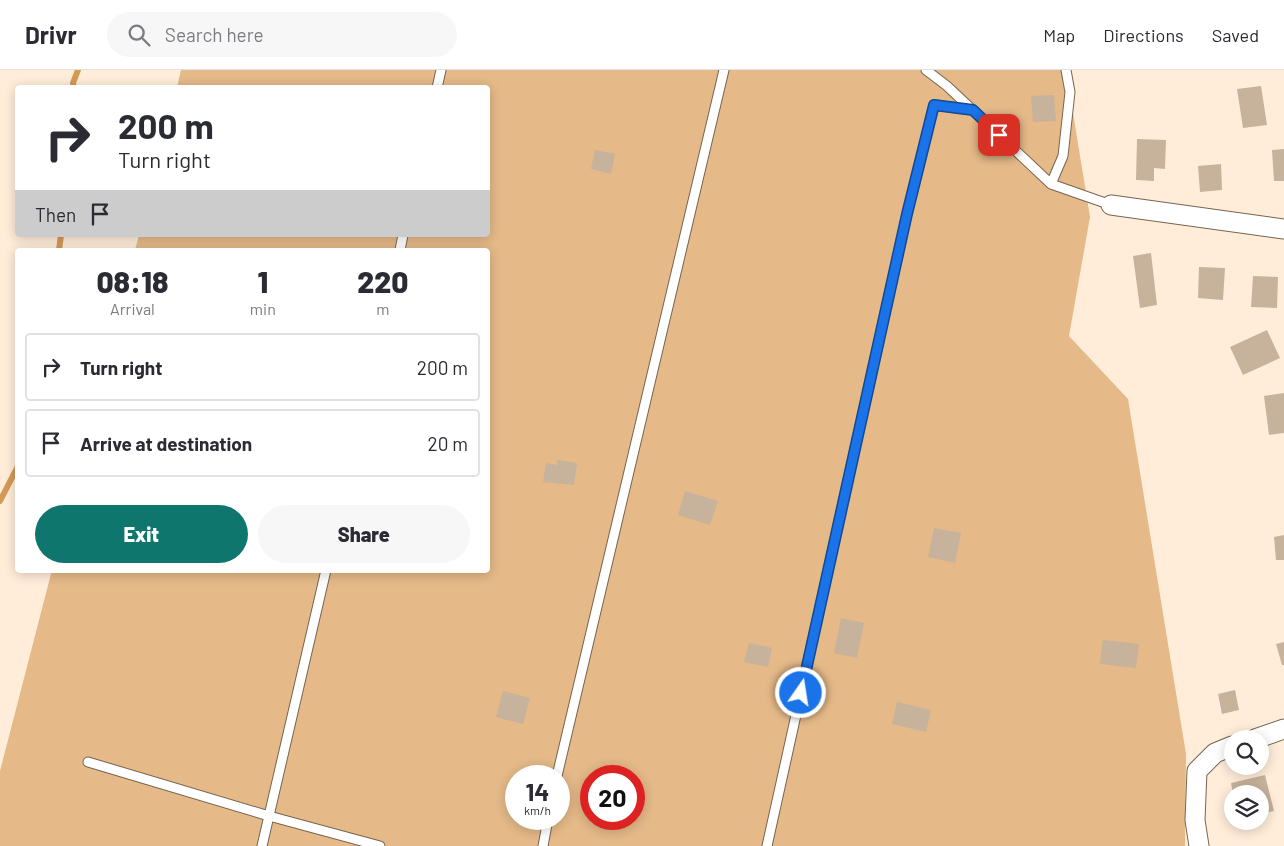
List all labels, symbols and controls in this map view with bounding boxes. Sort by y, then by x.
search box [107,12,457,57]
text: Drivr [25,20,77,49]
icon: search [125,21,153,49]
text: Search here [165,23,264,46]
text: Map [1043,24,1075,46]
text: Directions [1103,24,1184,46]
text: Saved [1212,24,1259,46]
text: 200 m [118,104,214,146]
icon: right [35,105,100,170]
pin [978,114,1020,156]
icon: arrive [985,121,1013,149]
text: Turn right [118,146,211,172]
icon: arrive [86,200,114,228]
text: Then [35,203,76,226]
text: 08:18 [96,263,168,299]
text: 1 [258,263,268,299]
text: 220 [357,263,408,299]
text: Arrival [110,299,155,318]
text: min [250,299,276,318]
text: m [376,299,389,318]
icon: right [37,353,65,381]
text: Turn right [80,356,162,379]
text: 200 m [417,356,468,379]
icon: arrive [37,429,65,457]
text: Arrive at destination [80,432,252,455]
text: 20 m [428,432,468,455]
button: Exit [35,505,248,563]
button: Share [258,505,470,563]
position arrow [774,666,826,718]
map controls [1224,730,1269,830]
button: search [1224,730,1269,775]
speed limit sign: 20 [580,765,645,830]
text: 14 [526,776,549,806]
button: layers [1224,785,1269,830]
text: km/h [524,803,551,817]

